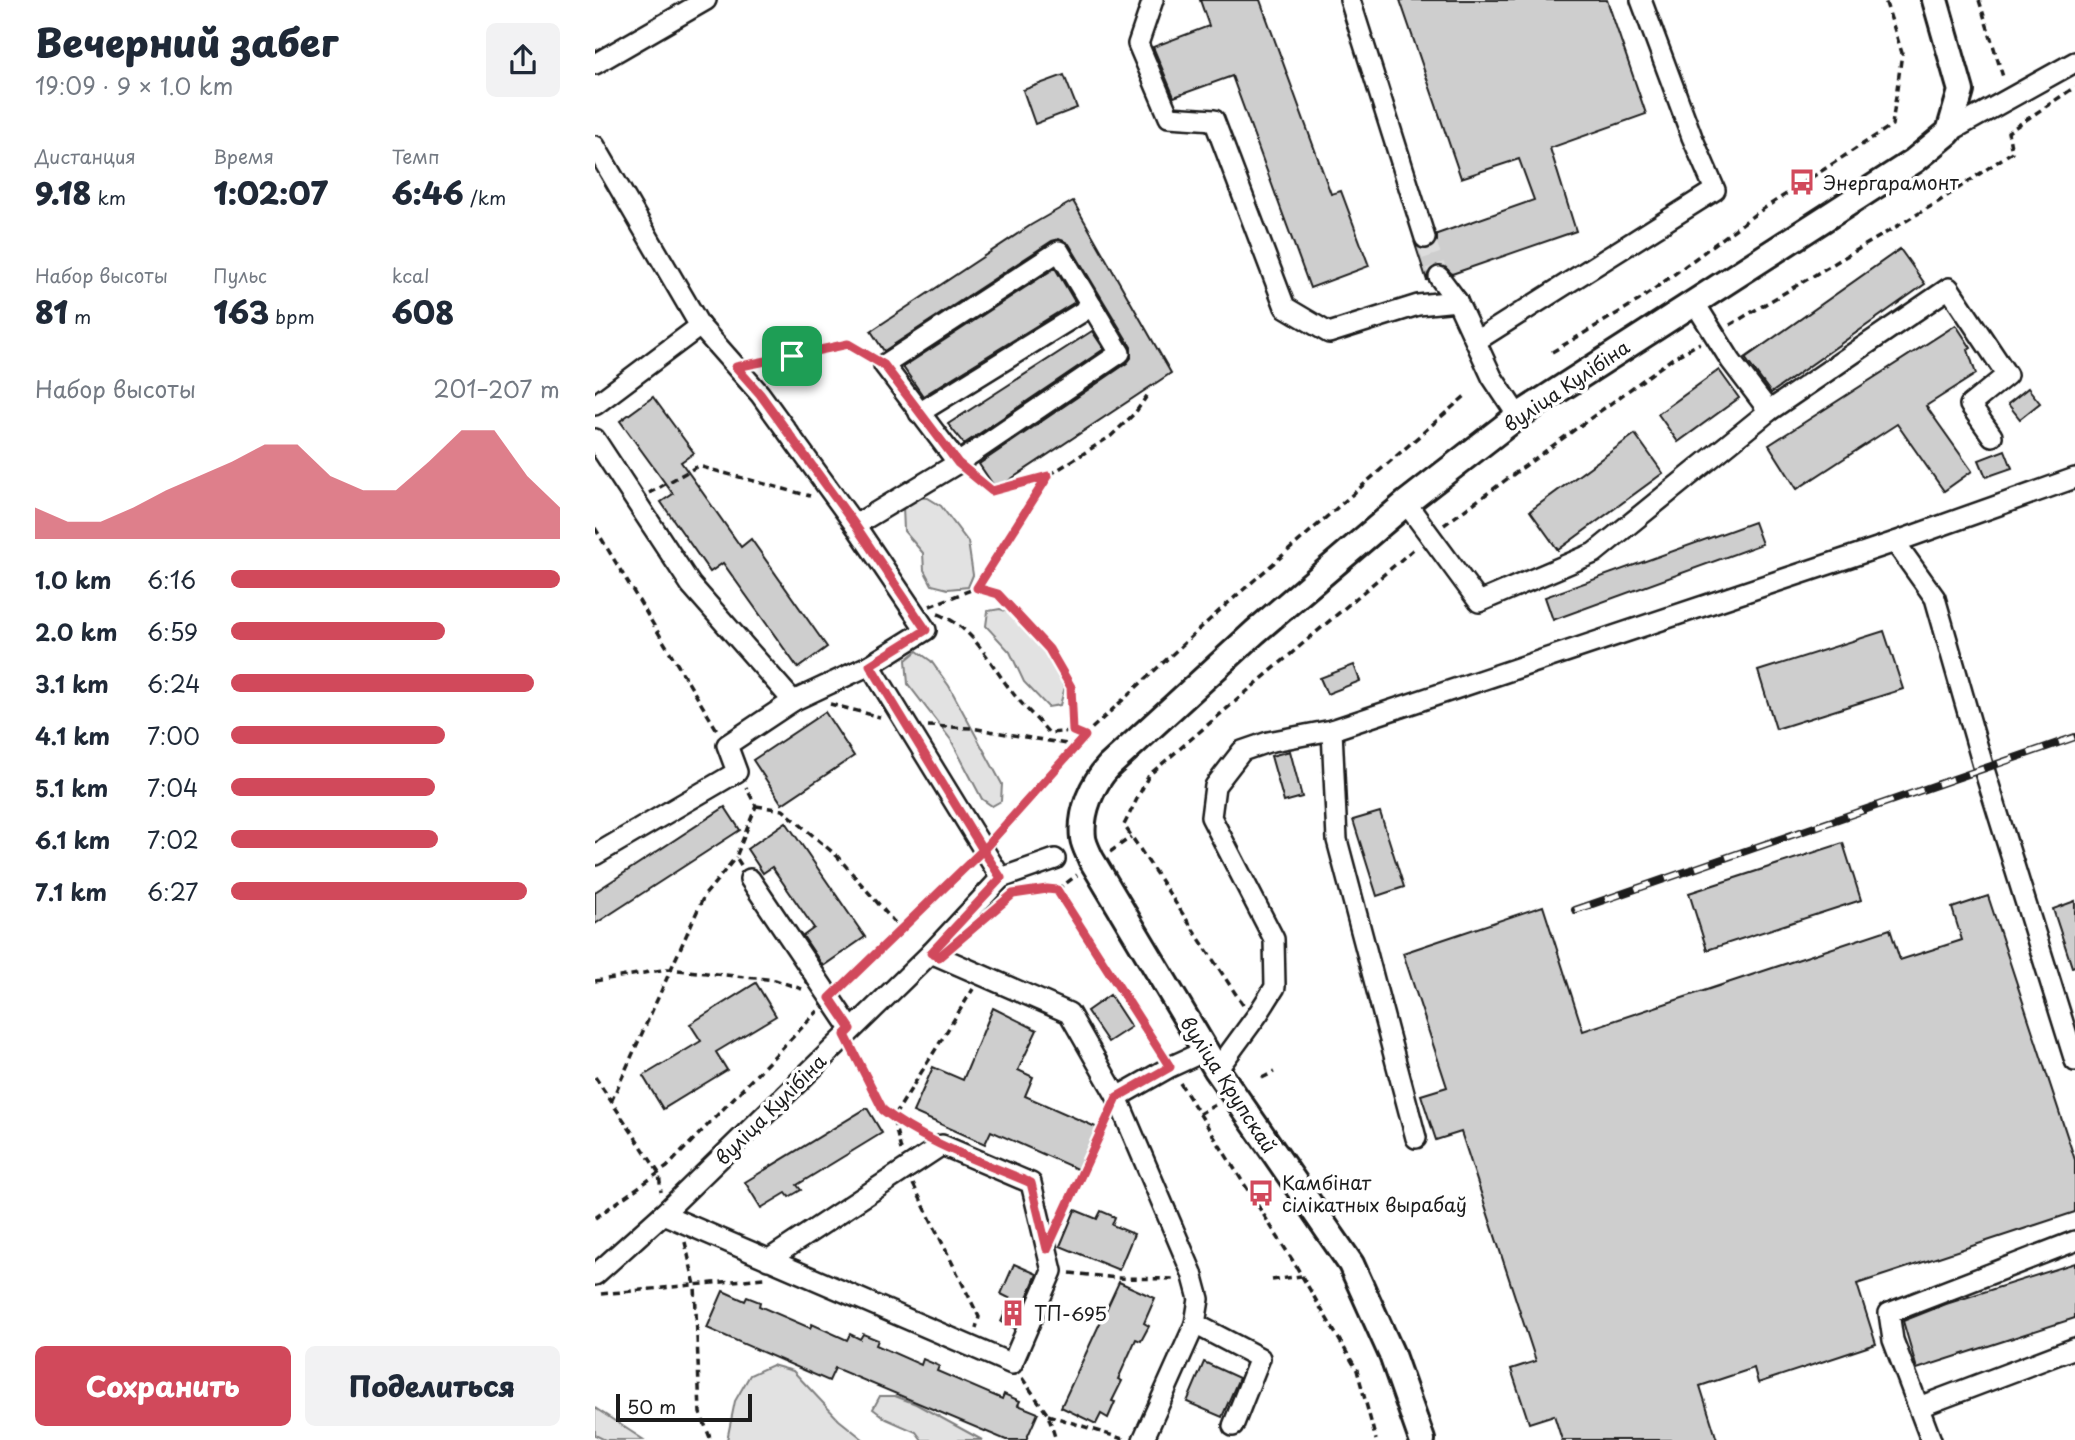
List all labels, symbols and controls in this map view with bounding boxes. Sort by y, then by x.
text: Вечерний забег [35,13,338,70]
button: share [486,23,560,97]
text: 19:09 · 9 × 1.0 km [35,68,233,103]
text: Дистанция [35,142,136,170]
text: Время [213,142,274,170]
text: Темп [392,142,440,170]
bus stop icon: Энергарамонт [1787,167,1817,197]
place label: Энергарамонт [1823,168,1959,196]
text: 9.18 [35,170,91,215]
text: 1:02:07 [213,170,328,215]
text: 6:46 [392,170,464,215]
text: km [91,183,126,211]
text: /km [464,183,506,211]
text: Набор высоты [35,261,168,289]
text: Пульс [213,261,267,289]
text: kcal [392,261,430,289]
text: 81 [35,289,68,334]
text: 163 [213,289,269,334]
text: 608 [392,289,454,334]
text: m [68,302,91,330]
text: bpm [269,302,315,330]
pin [762,326,822,386]
street label: вуліца Кулібіна [1497,332,1635,438]
icon: arrive [773,337,811,375]
text: Набор высоты [35,371,196,406]
text: 201–207 m [433,371,560,406]
text: 1.0 km [35,562,112,597]
text: 6:16 [147,562,196,597]
text: 2.0 km [35,614,117,649]
text: 6:59 [147,614,198,649]
text: 3.1 km [35,666,109,701]
text: 6:24 [147,666,201,701]
text: 4.1 km [35,718,110,753]
text: 7:00 [147,718,200,753]
text: 5.1 km [35,770,108,805]
text: 7:04 [147,770,198,805]
text: 6.1 km [35,822,110,857]
text: 7:02 [147,822,199,857]
text: 7.1 km [35,874,107,909]
text: 6:27 [147,874,198,909]
street label: вуліца Крупскай [1174,1010,1284,1158]
street label: вуліца Кулібіна [708,1047,832,1171]
place label: Камбінат сілікатных вырабаў [1282,1168,1467,1218]
bus stop icon: Камбінат сілікатных вырабаў [1246,1178,1276,1208]
building icon: ТП-695 [998,1298,1028,1328]
place label: ТП-695 [1034,1299,1107,1327]
button: Сохранить [35,1346,291,1426]
button: Поделиться [305,1346,560,1426]
scale bar [616,1391,753,1423]
text: 50 m [627,1392,676,1420]

